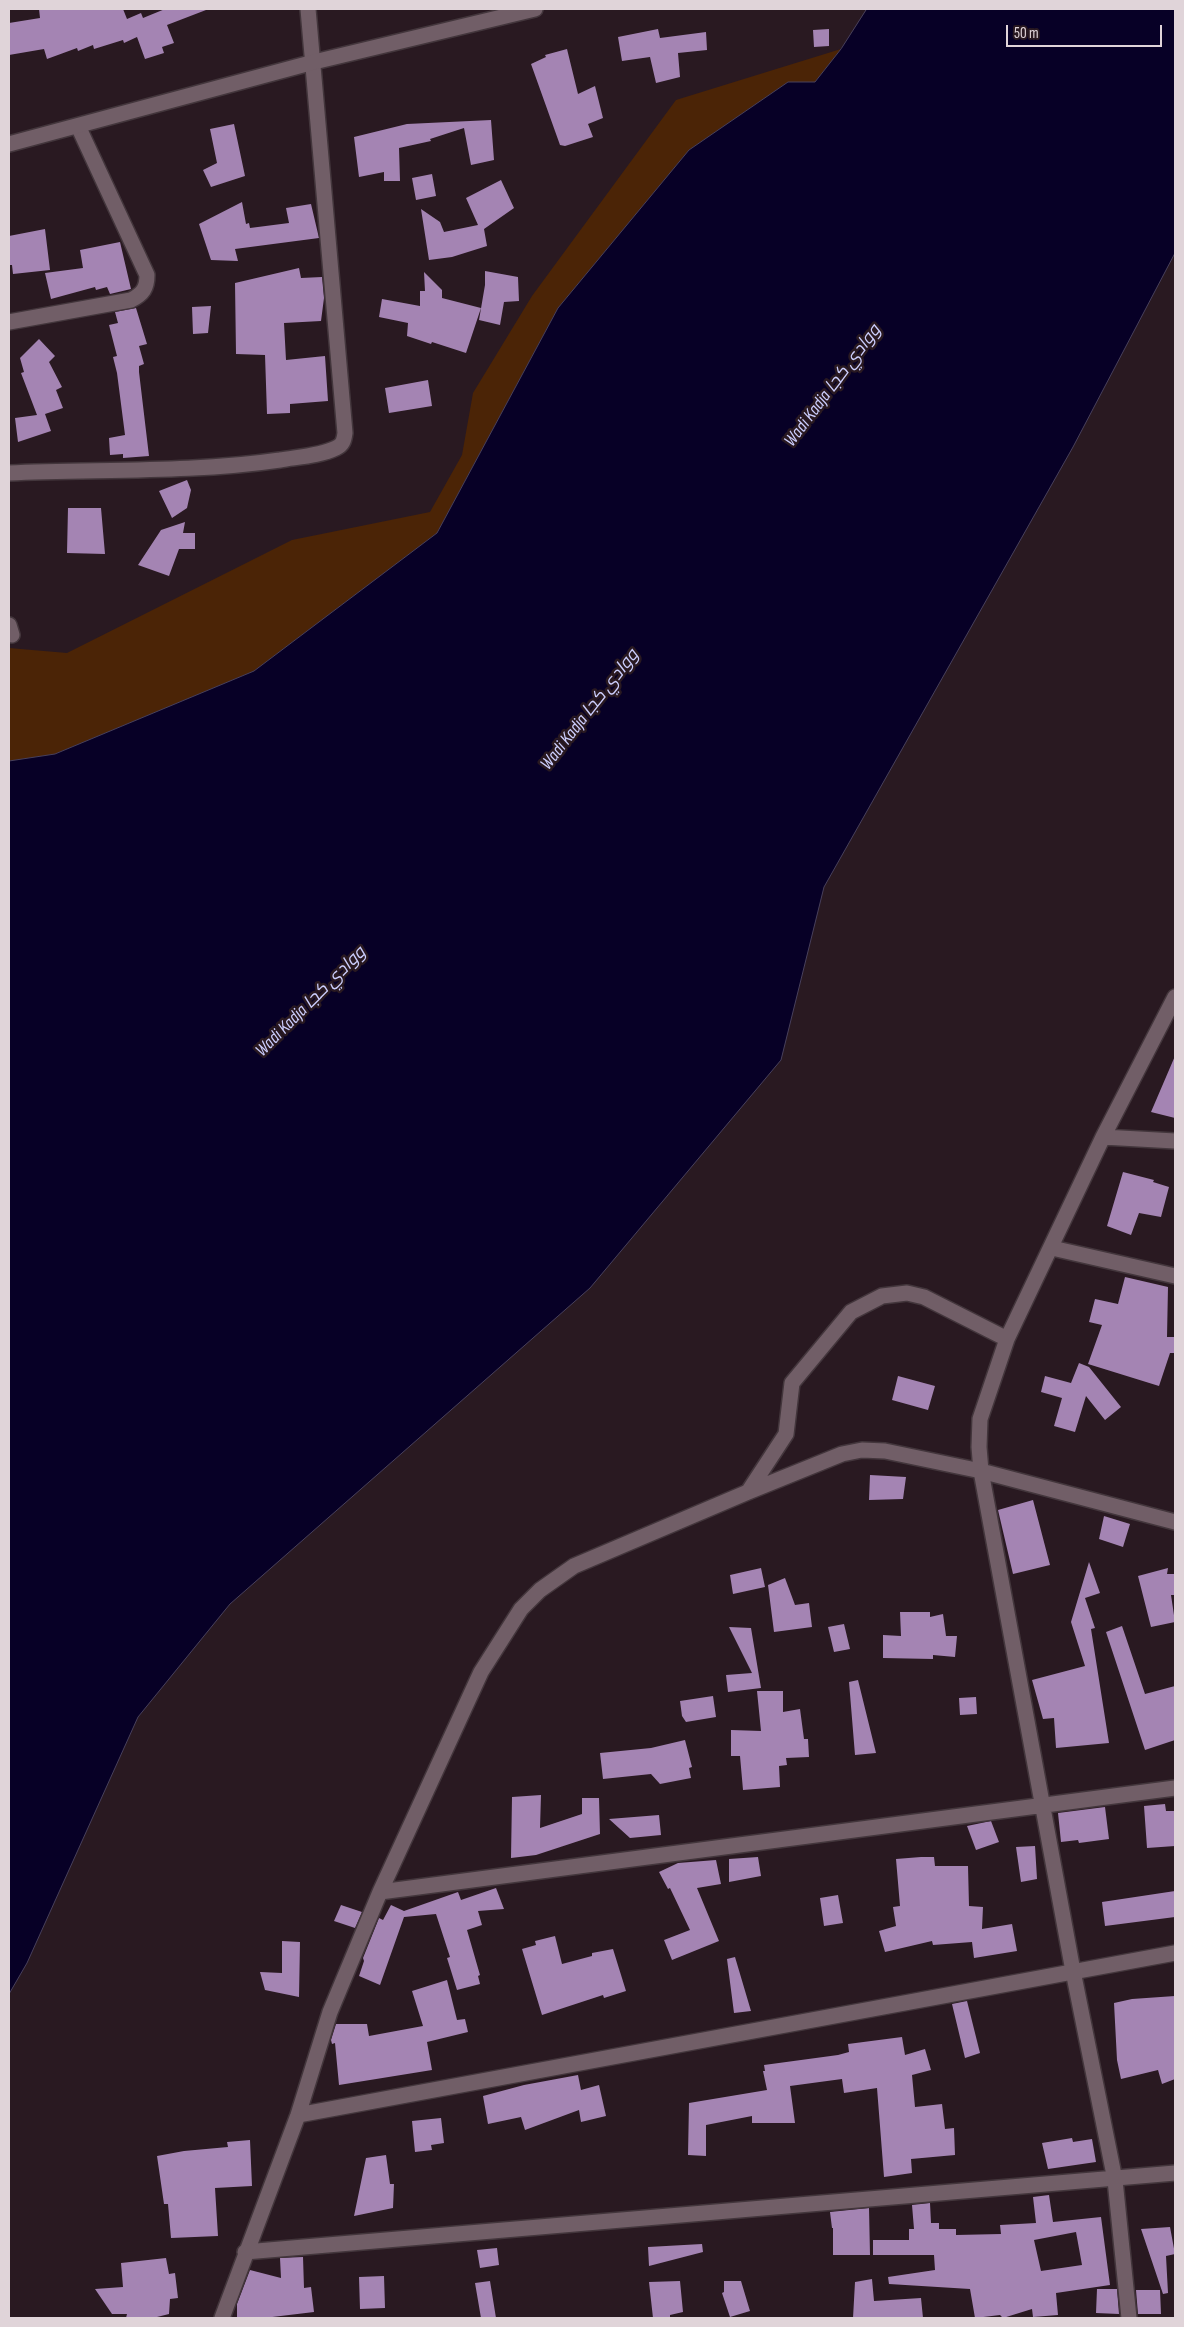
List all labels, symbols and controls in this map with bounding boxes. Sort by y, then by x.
scale bar [1009,15,1165,47]
text: 50 m [1014,24,1039,43]
water label: Wadi Kadja ووادي كجا [780,321,886,451]
water label: Wadi Kadja ووادي كجا [536,645,644,775]
water label: Wadi Kadja ووادي كجا [251,942,371,1062]

